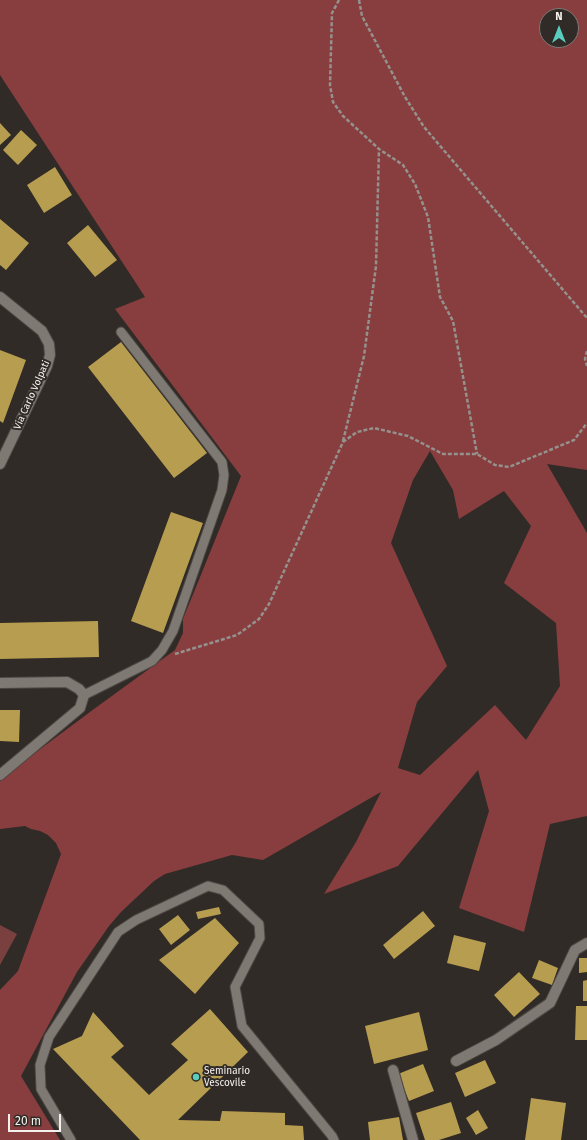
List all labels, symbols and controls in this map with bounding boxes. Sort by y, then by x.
north arrow [539,8,579,48]
text: N [555,10,563,23]
street label: Via Carlo Volpati [11,359,53,431]
place label: Seminario Vescovile [204,1065,250,1088]
marker: Seminario Vescovile [191,1072,201,1082]
scale bar [10,1106,63,1132]
text: 20 m [15,1114,41,1128]

